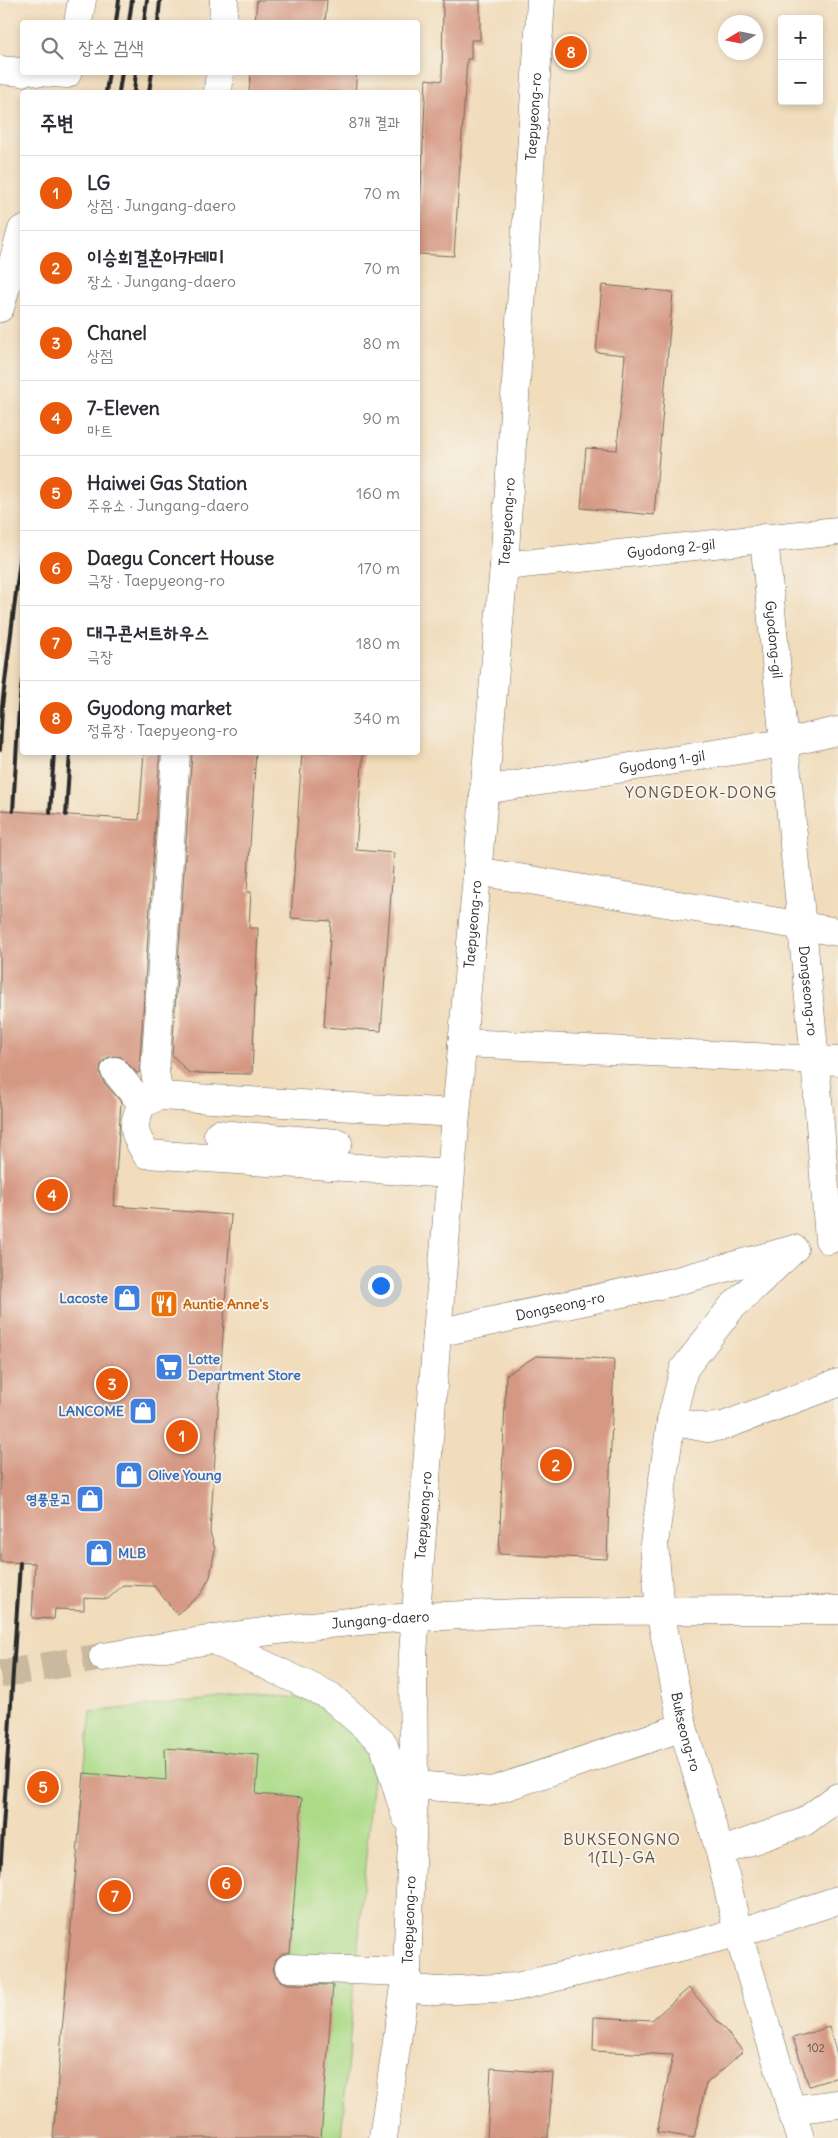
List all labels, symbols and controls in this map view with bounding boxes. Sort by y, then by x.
north arrow [718,15,763,60]
map controls [778,15,823,105]
button: + [778,15,823,60]
search box [20,20,420,75]
pin: 8 [555,33,587,71]
icon: search [38,34,66,62]
text: 장소 검색 [78,35,144,59]
button: − [778,60,823,105]
street label: Taepyeong-ro [522,72,545,161]
text: 주변 [40,109,74,136]
text: 8개 결과 [348,112,400,132]
text: LG [87,171,110,195]
text: 1 [53,183,59,203]
text: 70 m [364,183,400,203]
text: 상점 · Jungang-daero [87,195,236,215]
text: 이승희결혼아카데미 [87,245,225,269]
text: 2 [52,258,60,278]
text: 70 m [364,258,400,278]
text: 장소 · Jungang-daero [87,271,236,291]
text: Chanel [87,321,147,345]
text: 3 [51,333,61,353]
text: 80 m [362,333,400,353]
text: 상점 [87,345,113,365]
text: 7-Eleven [87,396,160,420]
text: 4 [51,408,61,428]
text: 90 m [362,408,400,428]
text: 마트 [87,420,113,440]
text: Haiwei Gas Station [87,471,247,495]
street label: Taepyeong-ro [495,477,519,566]
text: 5 [51,483,61,503]
text: 160 m [356,483,400,503]
text: 주유소 · Jungang-daero [87,495,249,515]
street label: Gyodong 2-gil [626,535,716,562]
text: Daegu Concert House [87,546,274,570]
text: 6 [51,558,61,578]
text: 170 m [357,558,400,578]
text: 극장 · Taepyeong-ro [87,570,225,590]
street label: Gyodong-gil [761,600,787,679]
text: 대구콘서트하우스 [87,620,209,644]
text: 7 [52,633,60,653]
text: 180 m [356,633,400,653]
text: 극장 [87,646,113,666]
text: Gyodong market [87,696,232,720]
text: 8 [51,708,61,728]
text: 340 m [353,708,400,728]
text: 정류장 · Taepyeong-ro [87,720,238,740]
street label: Gyodong 1-gil [617,747,706,778]
district label: YONGDEOK-DONG [625,782,777,802]
street label: Taepyeong-ro [460,879,486,969]
street label: Dongseong-ro [795,945,822,1037]
pin: 4 [36,1176,68,1214]
your location [368,1273,394,1299]
shop icon: Lacoste [112,1283,142,1313]
street label: Dongseong-ro [514,1288,607,1325]
place label: Lacoste [59,1289,108,1307]
restaurant icon: Auntie Anne's [149,1289,179,1319]
place label: Auntie Anne's [183,1295,269,1313]
place label: Lotte Department Store [188,1350,301,1384]
supermarket icon: Lotte Department Store [154,1352,184,1382]
pin: 3 [96,1365,128,1403]
shop icon: LANCOME [128,1396,158,1426]
place label: LANCOME [58,1402,124,1420]
pin: 1 [166,1417,198,1455]
pin: 2 [540,1446,572,1484]
shop icon: Olive Young [114,1460,144,1490]
place label: Olive Young [148,1466,222,1484]
street label: Taepyeong-ro [411,1470,436,1560]
shop icon: 영풍문고 [75,1484,105,1514]
place label: 영풍문고 [26,1490,71,1508]
shop icon: MLB [84,1538,114,1568]
place label: MLB [118,1544,146,1562]
street label: Jungang-daero [331,1607,430,1633]
street label: Bukseong-ro [667,1691,705,1774]
pin: 5 [27,1768,59,1806]
district label: BUKSEONGNO 1(IL)-GA [563,1829,681,1867]
pin: 6 [210,1864,242,1902]
street label: Taepyeong-ro [398,1875,420,1964]
pin: 7 [99,1877,131,1915]
house number: 102 [807,2041,825,2055]

